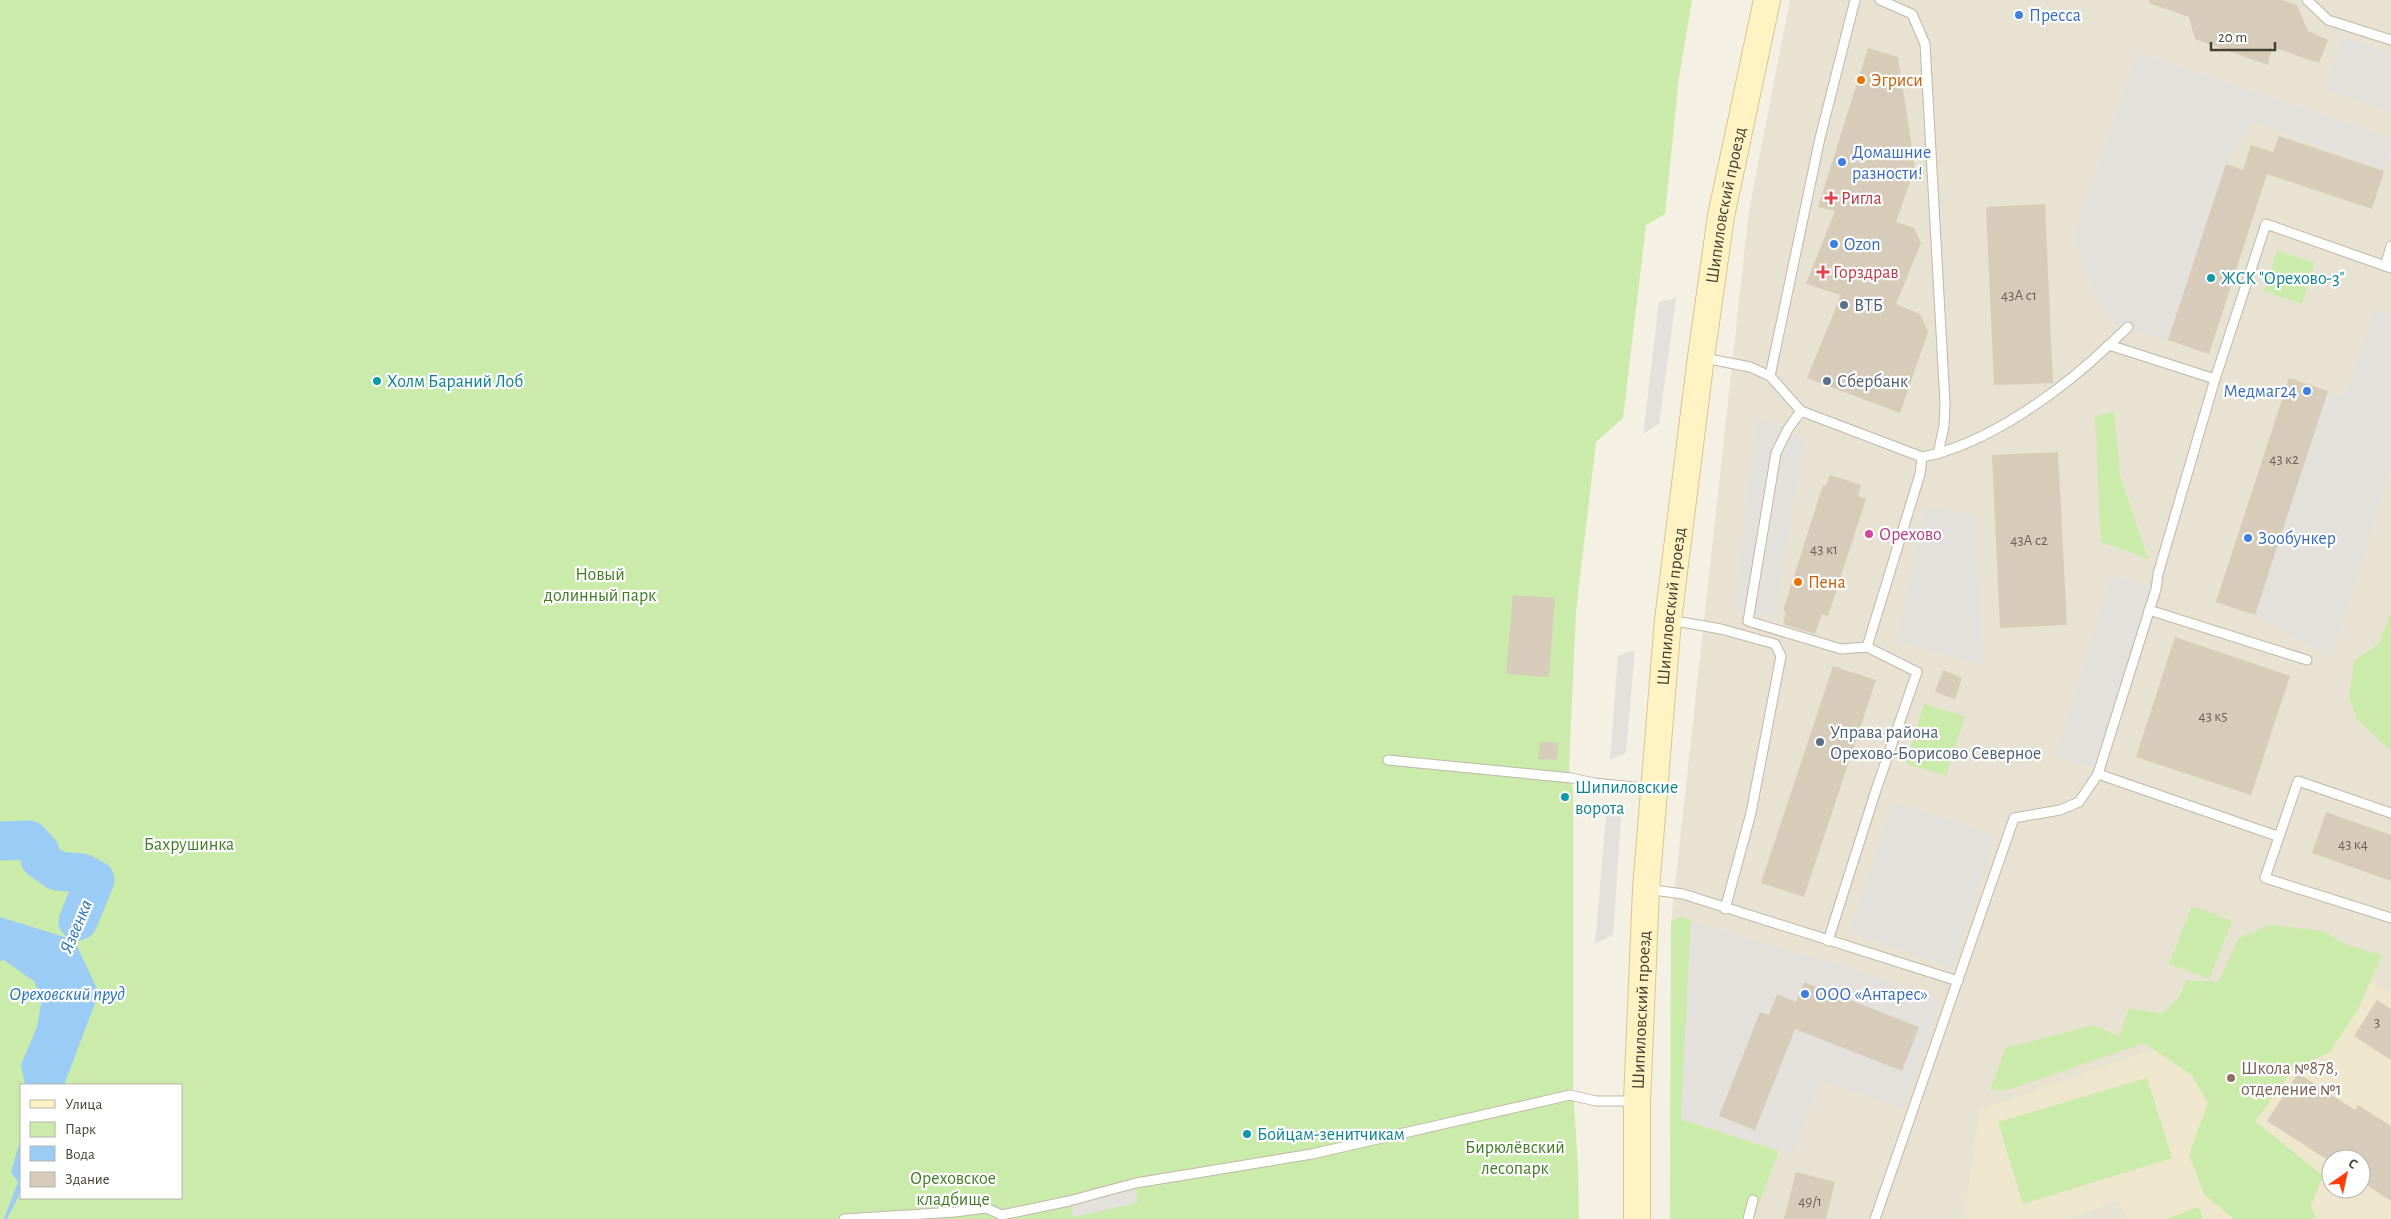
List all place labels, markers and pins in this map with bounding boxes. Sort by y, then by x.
place label: Пресса [2029,7,2081,25]
marker: Пресса [2013,9,2025,21]
place label: Эгриси [1871,72,1923,90]
marker: Эгриси [1855,74,1867,86]
place label: Домашние разности! [1852,144,1931,183]
marker: Домашние разности! [1836,156,1848,168]
place label: Ригла [1841,190,1882,208]
marker: Ригла [1825,192,1837,204]
place label: Ozon [1844,236,1881,254]
marker: Ozon [1828,238,1840,250]
place label: Горздрав [1833,264,1899,282]
marker: Горздрав [1817,266,1829,278]
place label: ЖСК "Орехово-3" [2221,270,2345,288]
marker: ЖСК "Орехово-3" [2205,272,2217,284]
place label: ВТБ [1854,297,1883,315]
marker: ВТБ [1838,299,1850,311]
place label: Холм Бараний Лоб [387,372,523,391]
place label: Сбербанк [1837,372,1909,391]
marker: Холм Бараний Лоб [371,375,383,387]
marker: Сбербанк [1821,375,1833,387]
place label: Медмаг24 [2223,383,2297,401]
marker: Медмаг24 [2301,385,2313,397]
place label: Орехово [1879,526,1942,544]
marker: Орехово [1863,528,1875,540]
place label: Зообункер [2258,529,2336,548]
marker: Зообункер [2242,532,2254,544]
place label: Пена [1808,574,1846,592]
marker: Пена [1792,576,1804,588]
place label: Управа района Орехово-Борисово Северное [1830,724,2041,763]
marker: Управа района Орехово-Борисово Северное [1814,736,1826,748]
place label: Шипиловские ворота [1575,779,1678,818]
marker: Шипиловские ворота [1559,791,1571,803]
place label: ООО «Антарес» [1815,986,1928,1004]
marker: ООО «Антарес» [1799,988,1811,1000]
place label: Школа №878, отделение №1 [2241,1060,2342,1099]
marker: Школа №878, отделение №1 [2225,1072,2237,1084]
place label: Бойцам-зенитчикам [1257,1126,1405,1144]
marker: Бойцам-зенитчикам [1241,1128,1253,1140]

